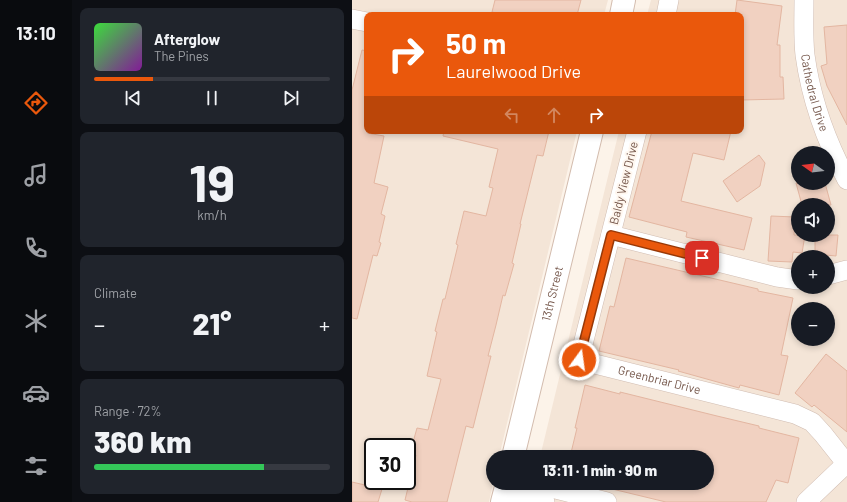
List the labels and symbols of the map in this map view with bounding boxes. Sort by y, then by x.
street label: Cathedral Drive [799,53,832,133]
street label: Baldy View Drive [606,140,640,226]
north arrow [791,146,835,190]
pin [685,241,719,275]
street label: 13th Street [538,264,565,323]
position arrow [558,339,600,381]
street label: Greenbriar Drive [617,362,702,396]
speed limit sign: 30 [364,438,416,490]

